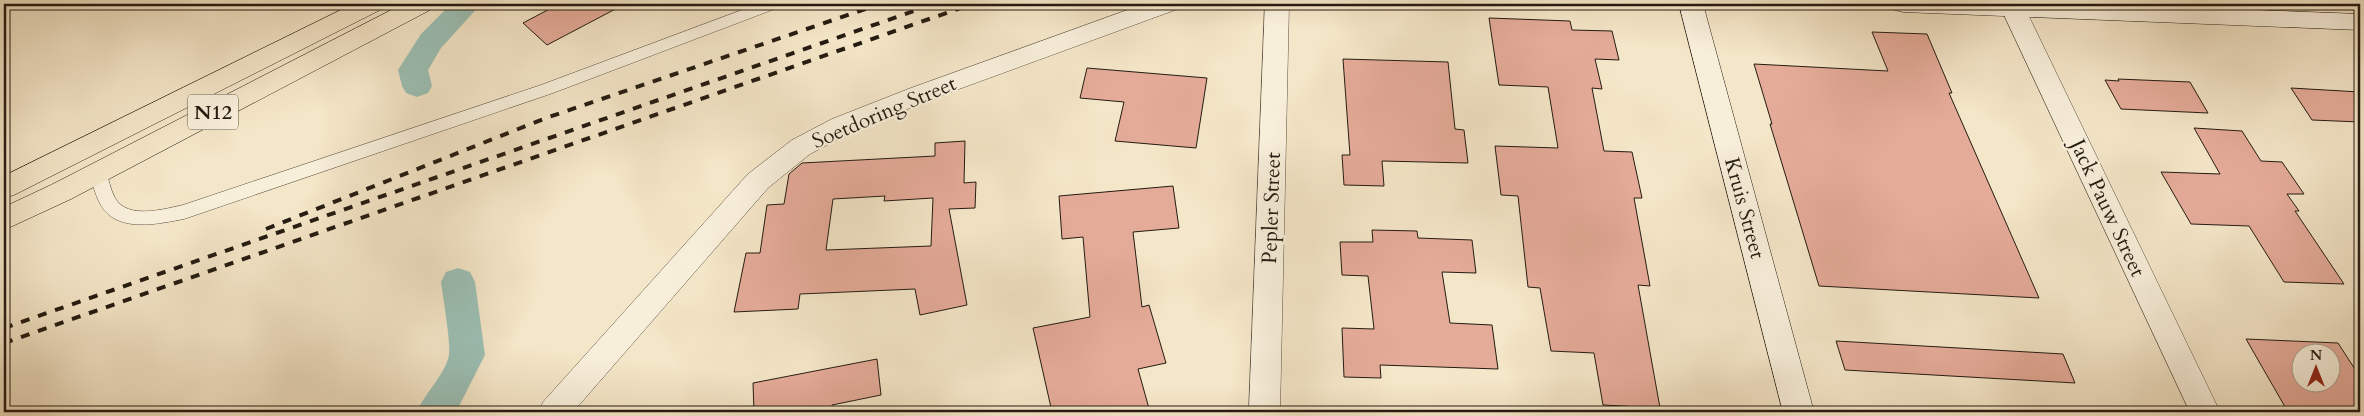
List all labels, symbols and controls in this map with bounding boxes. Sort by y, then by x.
street label: Soetdoring Street [808,69,961,156]
road number: N12 [188,94,238,130]
street label: Jack Pauw Street [2062,132,2152,282]
street label: Pepler Street [1255,151,1288,264]
street label: Kruis Street [1717,154,1772,262]
north arrow [2292,344,2342,394]
text: N [2310,346,2322,365]

